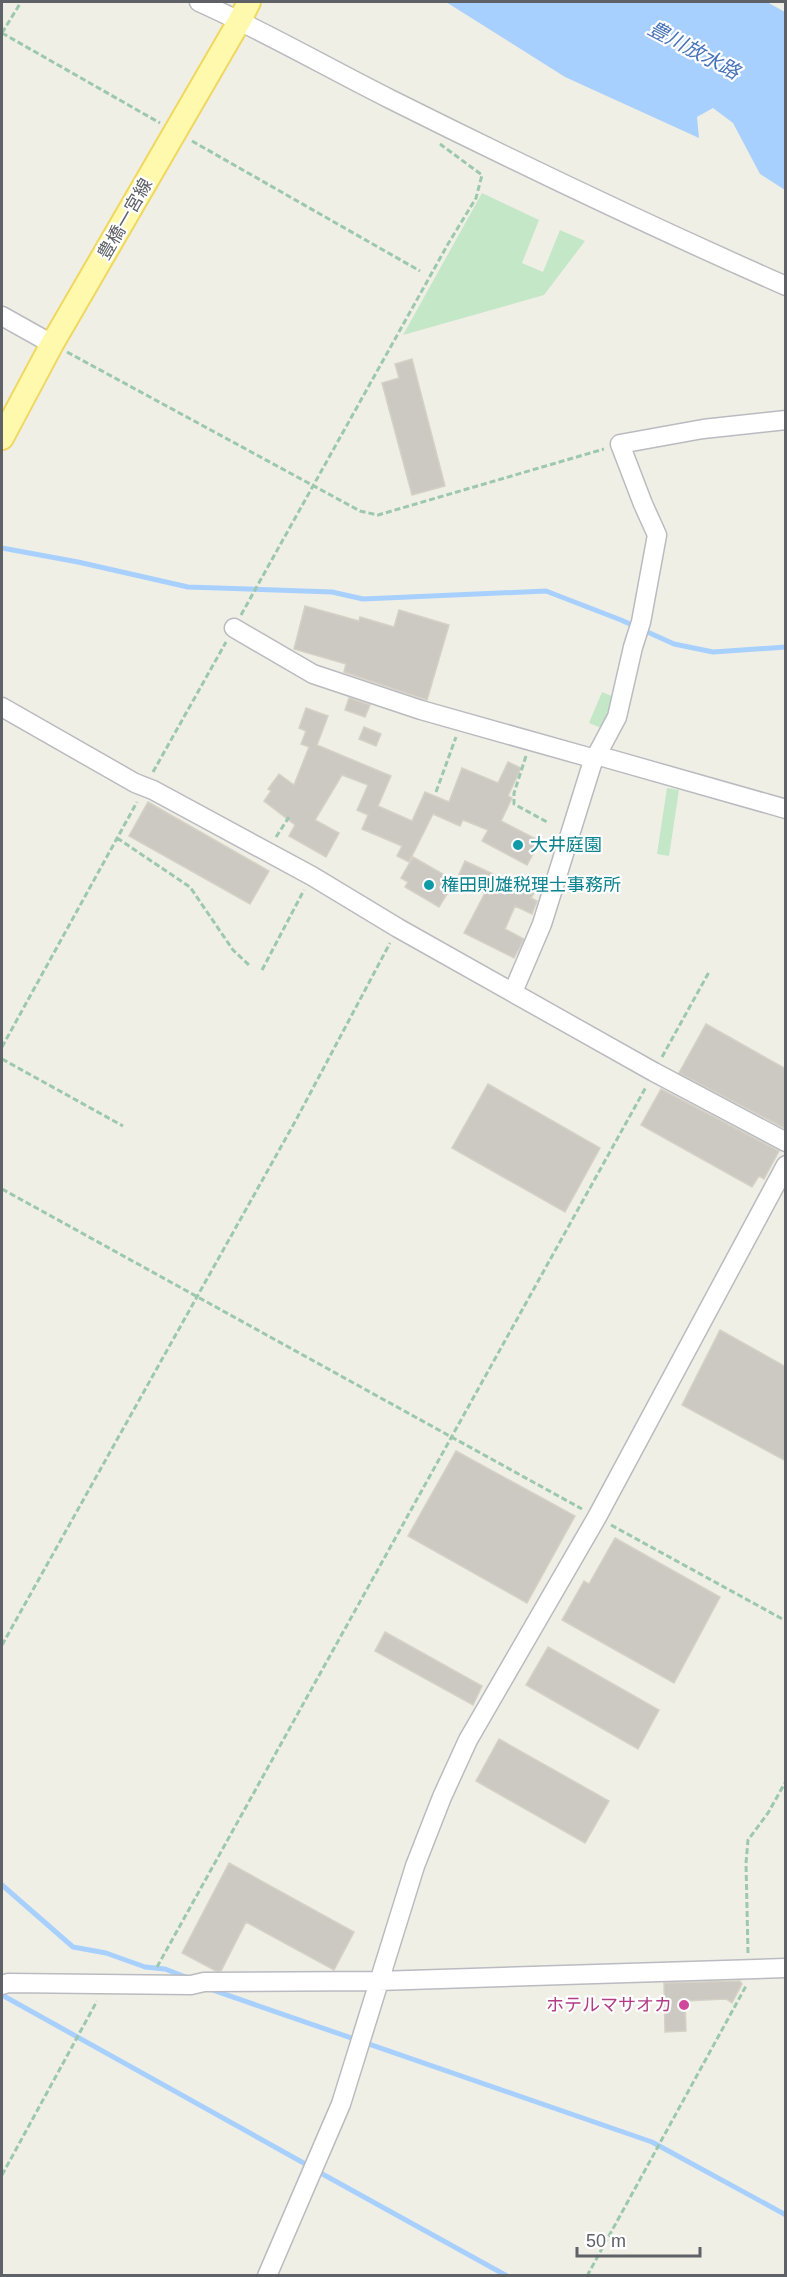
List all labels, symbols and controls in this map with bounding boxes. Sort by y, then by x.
water label: 豊川放水路 [645,17,745,84]
street label: 豊橋一宮線 [94,175,156,263]
place label: 大井庭園 [530,835,602,855]
marker: 大井庭園 [511,838,525,852]
place label: 権田則雄税理士事務所 [441,875,621,895]
marker: 権田則雄税理士事務所 [422,878,436,892]
place label: ホテルマサオカ [546,1995,672,2015]
marker: ホテルマサオカ [677,1998,691,2012]
scale bar [577,2220,700,2258]
text: 50 m [586,2231,626,2251]

